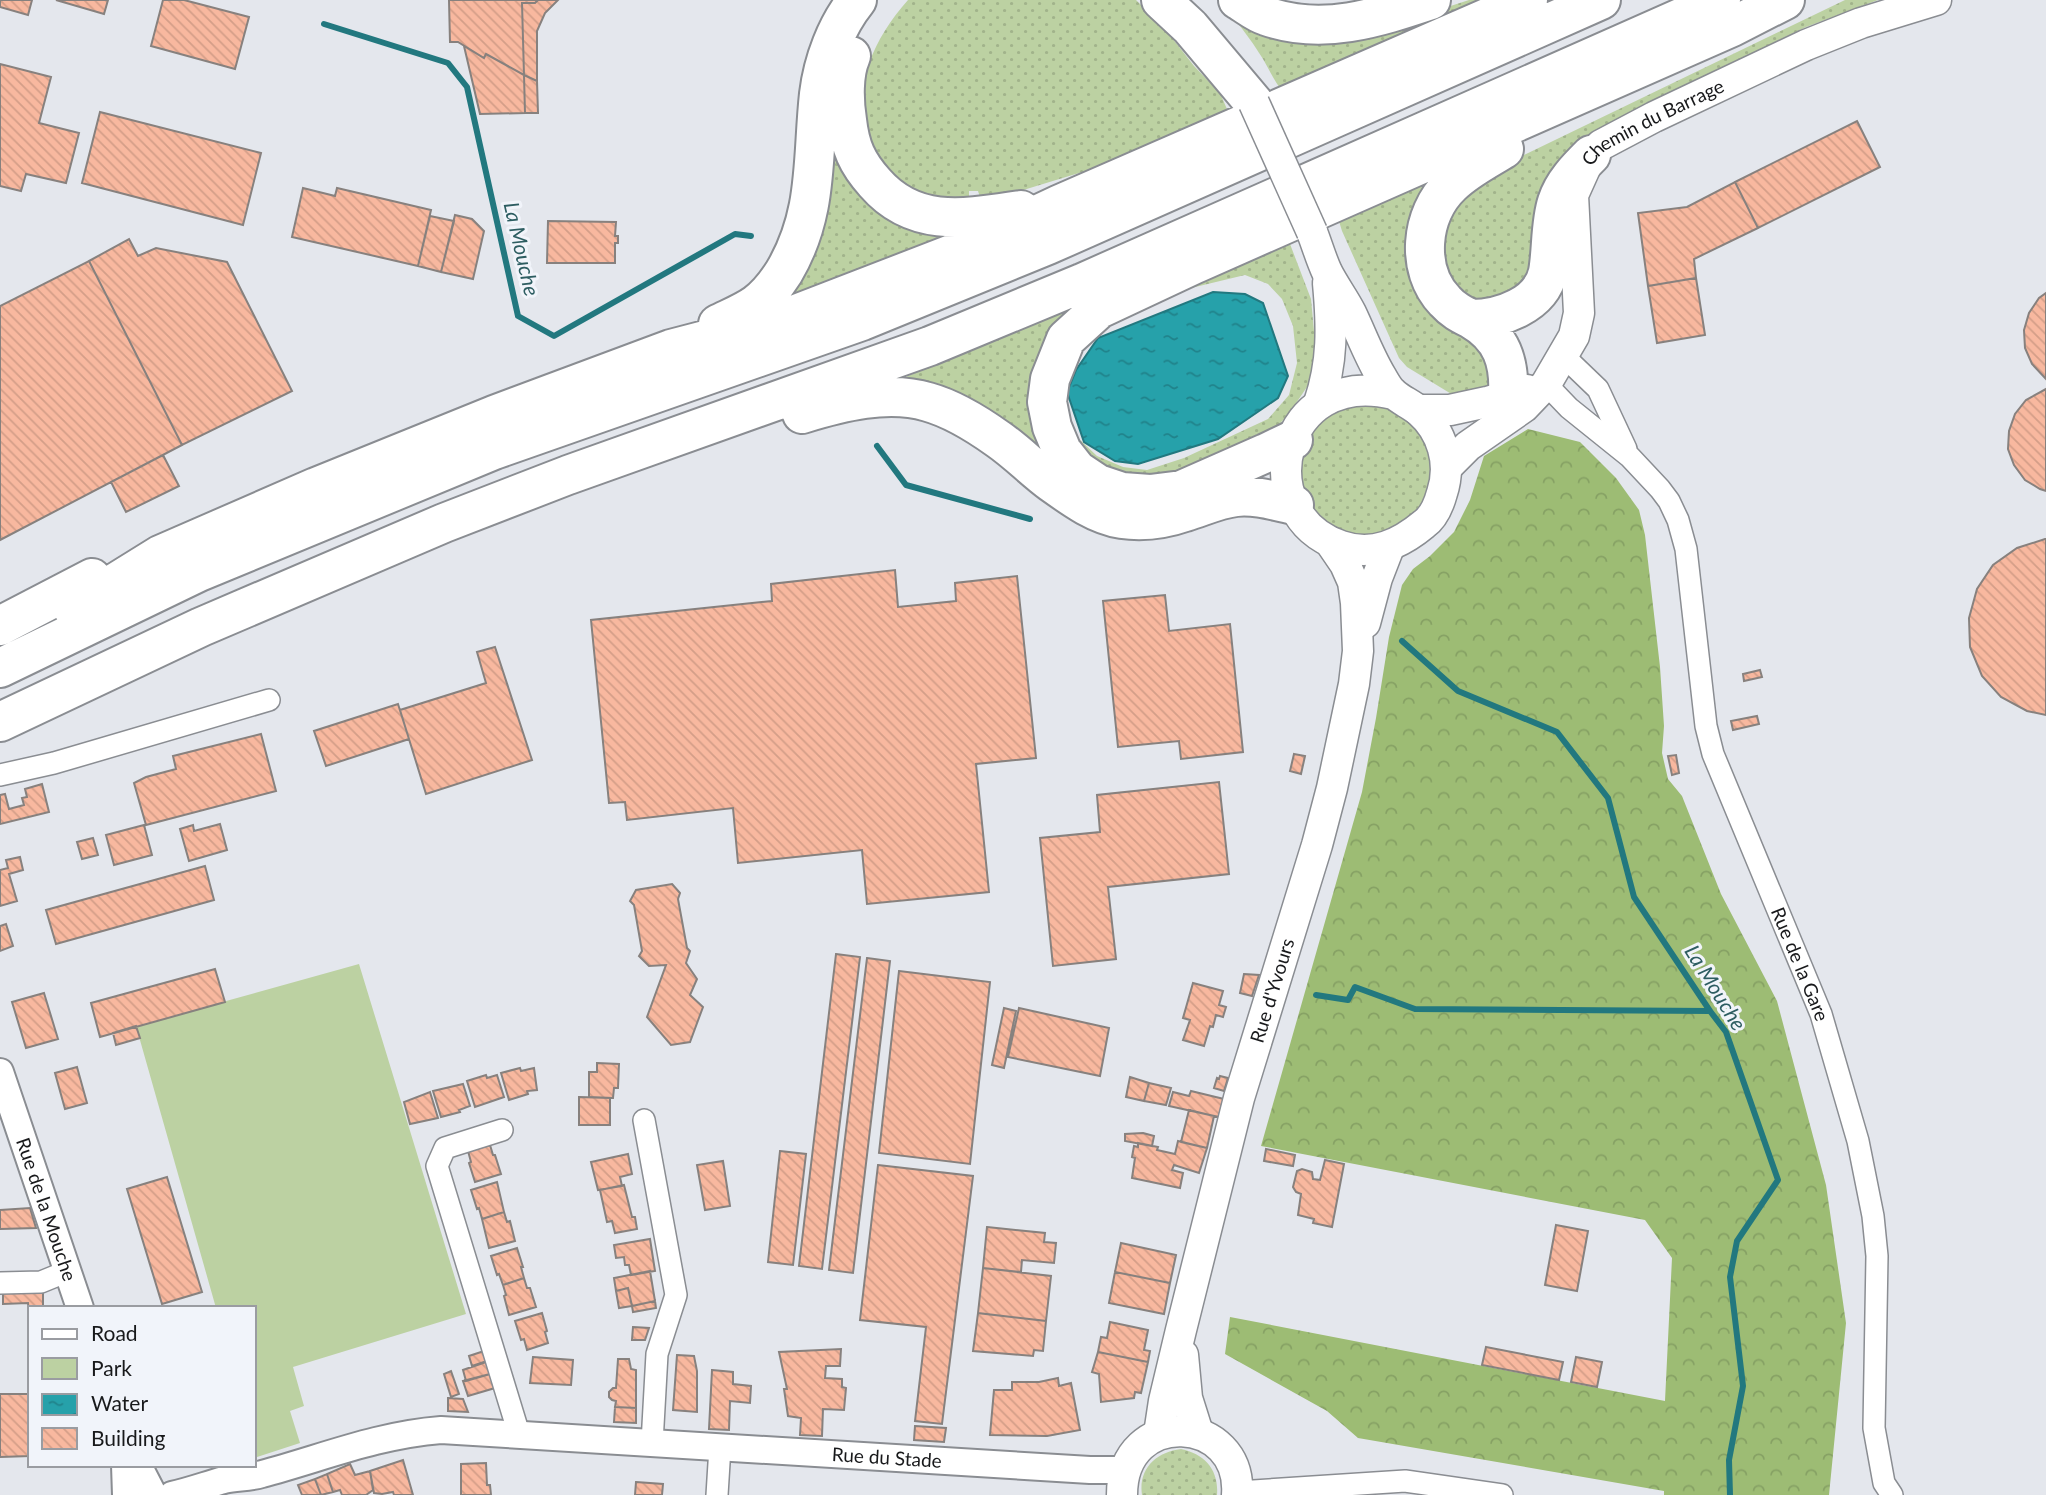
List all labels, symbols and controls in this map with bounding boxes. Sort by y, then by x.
street label: Chemin du Barrage [1576,74,1727,168]
water label: La Mouche [500,199,545,298]
street label: Rue de la Gare [1767,904,1834,1023]
street label: Rue d'Yvours [1245,935,1299,1046]
water label: La Mouche [1680,940,1752,1034]
street label: Rue de la Mouche [12,1135,82,1284]
legend [28,1306,256,1467]
text: Road [91,1320,138,1345]
text: Park [91,1355,132,1380]
text: Water [91,1390,148,1415]
text: Building [91,1425,166,1450]
street label: Rue du Stade [831,1442,942,1472]

